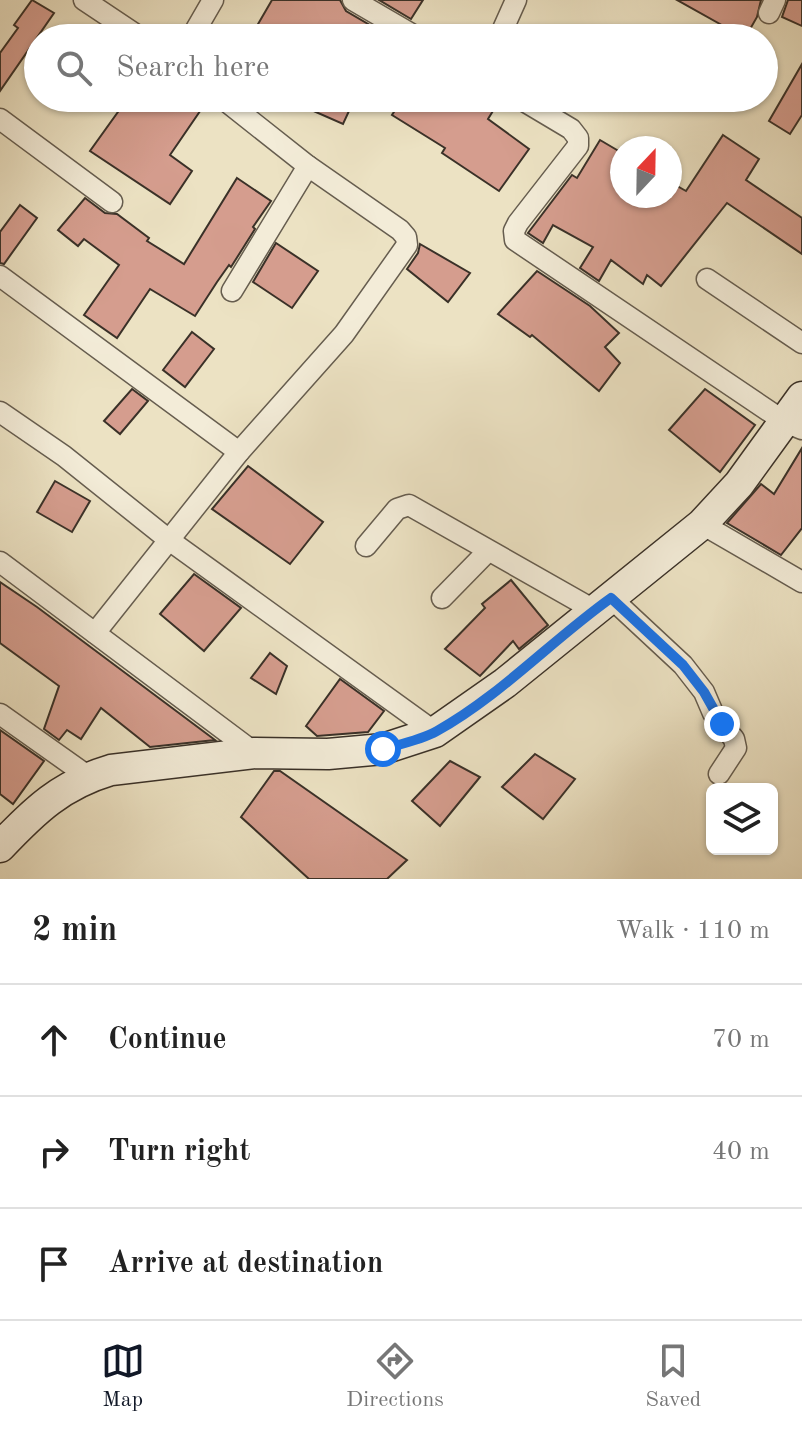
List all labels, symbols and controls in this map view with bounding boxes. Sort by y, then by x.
search box [24,24,778,112]
icon: search [52,46,96,90]
text: Search here [116,53,270,83]
north arrow [610,136,682,208]
route end [704,706,740,742]
route start [365,731,401,767]
map controls [706,783,778,855]
button: layers [706,783,778,855]
text: 2 min [32,914,117,948]
text: Walk · 110 m [616,918,770,944]
icon: ahead [32,1018,76,1062]
text: Continue [108,1025,227,1055]
text: 70 m [712,1027,770,1053]
icon: right [32,1130,76,1174]
text: Turn right [108,1137,250,1167]
text: 40 m [712,1139,770,1165]
icon: arrive [32,1242,76,1286]
text: Arrive at destination [108,1249,383,1279]
tab: Map [101,1339,145,1414]
tab: Directions [346,1339,444,1414]
tab: Saved [645,1339,701,1414]

